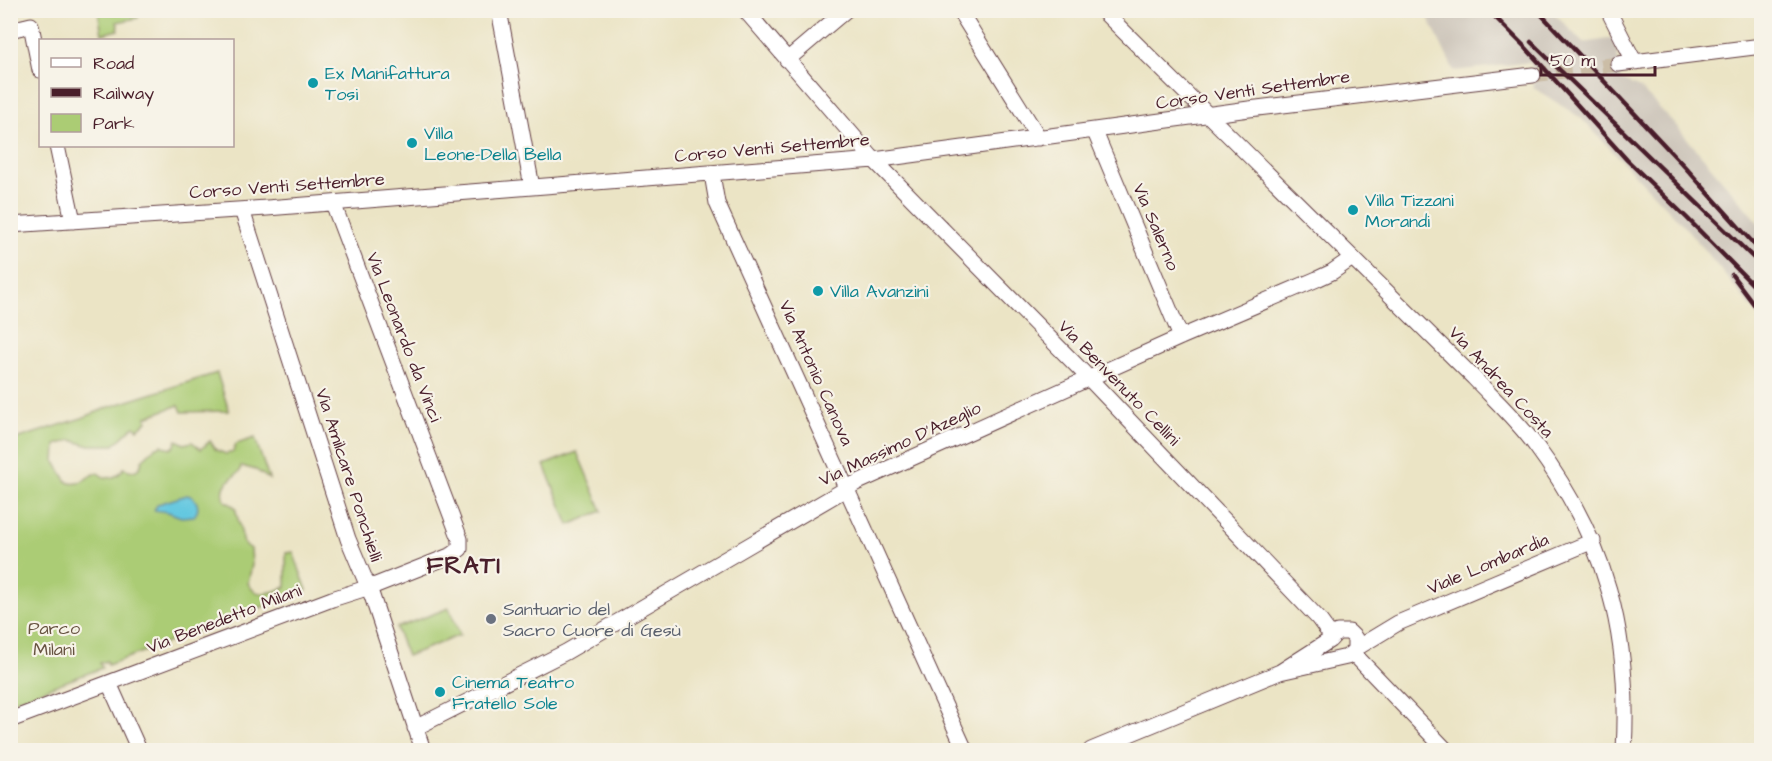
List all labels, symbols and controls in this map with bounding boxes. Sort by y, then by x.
legend [39,39,234,147]
scale bar [1541,39,1655,77]
text: 50 m [1550,48,1595,73]
text: Road [93,51,134,76]
place label: Ex Manifattura Tosi [325,61,450,107]
street label: Corso Venti Settembre [1154,64,1352,116]
marker: Ex Manifattura Tosi [306,76,320,90]
text: Railway [93,81,154,107]
text: Park [93,111,135,136]
place label: Villa Leone-Della Bella [424,121,561,167]
street label: Corso Venti Settembre [673,127,871,169]
marker: Villa Leone-Della Bella [405,136,419,150]
street label: Corso Venti Settembre [188,167,386,205]
street label: Via Salerno [1126,179,1186,275]
place label: Villa Tizzani Morandi [1365,188,1454,234]
marker: Villa Tizzani Morandi [1346,203,1360,217]
street label: Via Leonardo da Vinci [360,248,448,426]
place label: Villa Avanzini [830,279,929,304]
marker: Villa Avanzini [811,284,825,298]
street label: Via Antonio Canova [773,296,859,450]
street label: Via Benvenuto Cellini [1052,314,1186,452]
street label: Via Andrea Costa [1443,321,1559,443]
street label: Via Amilcare Ponchielli [309,385,389,565]
street label: Via Massimo D'Azeglio [815,395,986,493]
street label: Viale Lombardia [1423,527,1553,601]
district label: FRATI [426,549,502,583]
street label: Via Benedetto Milani [143,578,305,660]
place label: Santuario del Sacro Cuore di Gesù [503,597,681,643]
marker: Santuario del Sacro Cuore di Gesù [484,612,498,626]
park label: Parco Milani [28,616,80,662]
place label: Cinema Teatro Fratello Sole [452,670,574,716]
marker: Cinema Teatro Fratello Sole [433,685,447,699]

